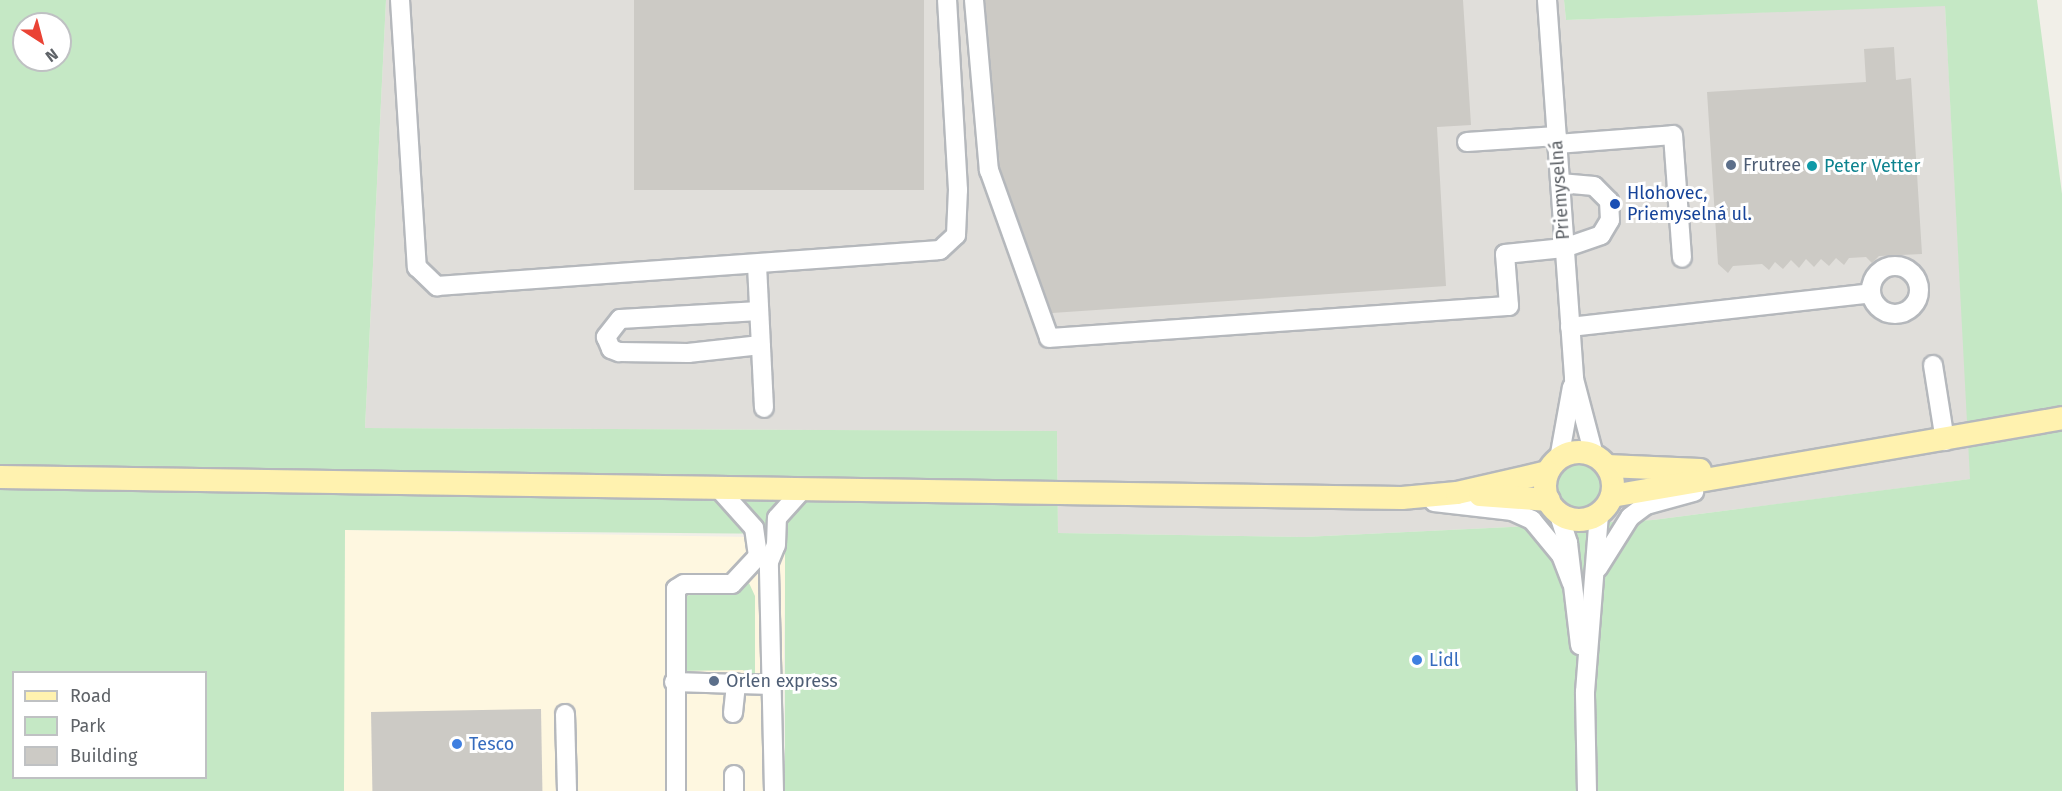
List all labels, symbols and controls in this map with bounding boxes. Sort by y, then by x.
north arrow [12,12,72,72]
text: N [42,45,62,66]
street label: Priemyselná [1546,139,1574,241]
place label: Frutree [1743,154,1801,176]
place label: Peter Vetter [1824,155,1920,177]
marker: Frutree [1724,158,1738,172]
marker: Peter Vetter [1805,159,1819,173]
place label: Hlohovec, Priemyselná ul. [1627,183,1752,226]
marker: Hlohovec, Priemyselná ul. [1608,197,1622,211]
place label: Lidl [1429,649,1459,671]
marker: Lidl [1410,653,1424,667]
place label: Orlen express [726,670,838,692]
legend [12,671,207,779]
marker: Orlen express [707,674,721,688]
text: Road [70,685,112,707]
text: Park [70,715,105,737]
place label: Tesco [469,733,514,755]
marker: Tesco [450,737,464,751]
text: Building [70,745,137,767]

